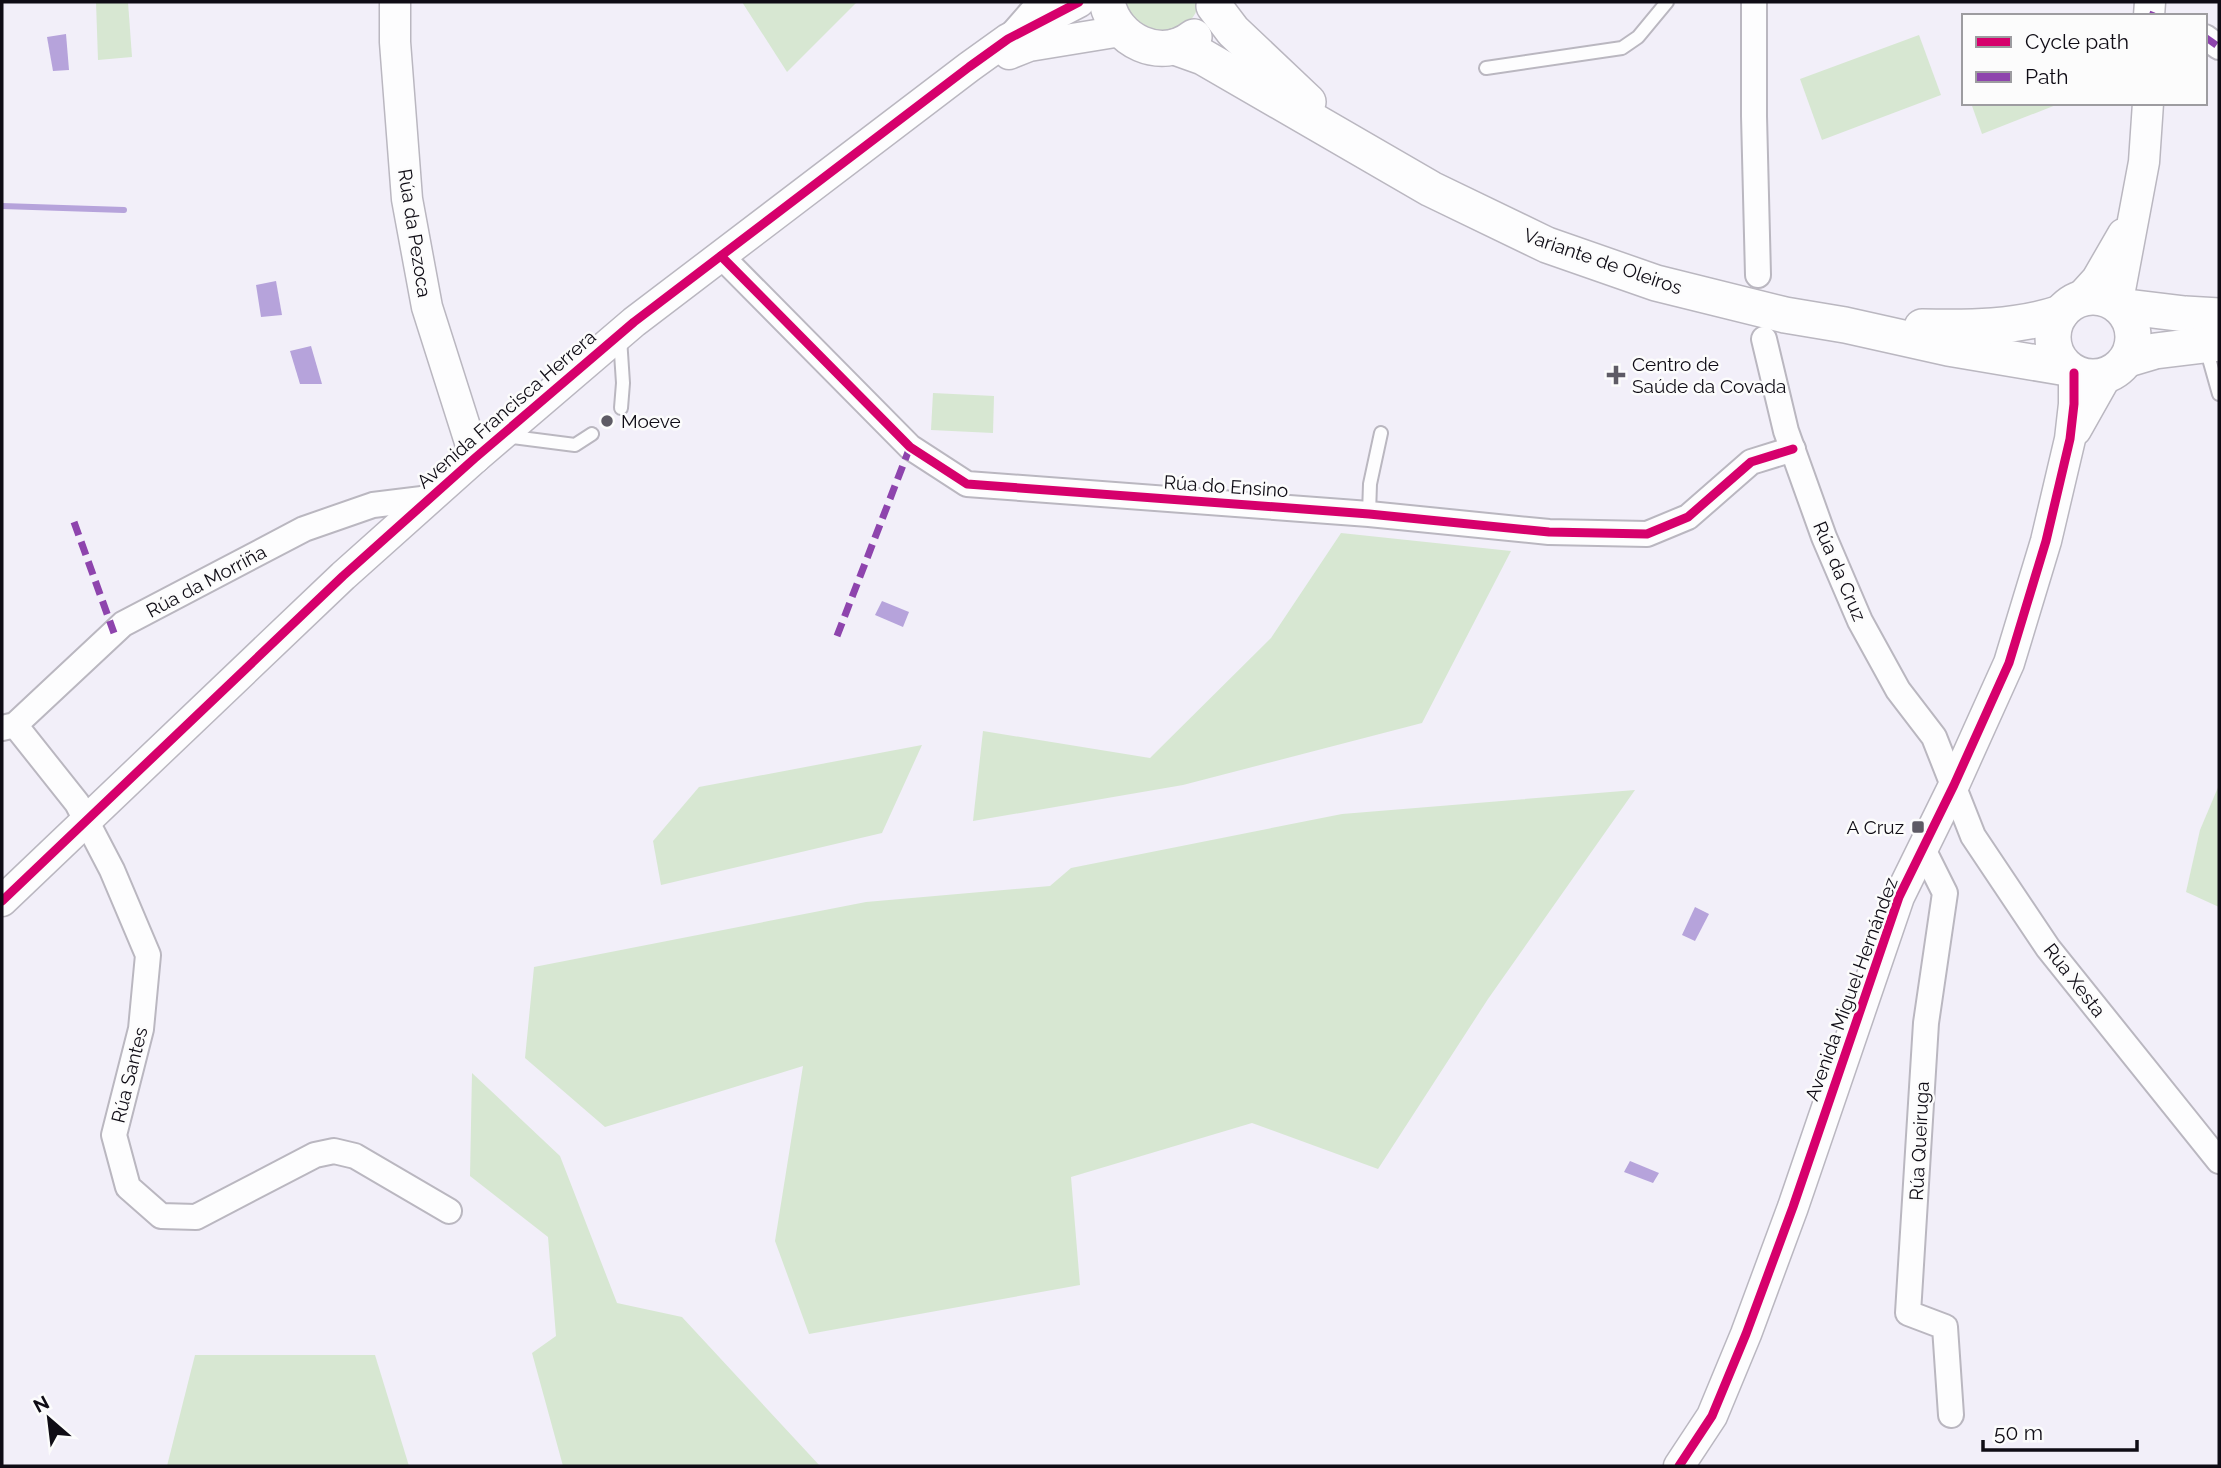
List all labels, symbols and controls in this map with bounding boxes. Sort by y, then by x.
legend [1962,14,2207,105]
text: Cycle path [2025,29,2129,54]
text: Path [2025,64,2069,89]
street label: Rúa da Pezoca [394,167,436,299]
street label: Variante de Oleiros [1521,224,1685,298]
street label: Avenida Francisca Herrera [412,325,600,493]
place label: Centro de Saúde da Covada [1632,353,1786,397]
marker: Centro de Saúde da Covada [1606,365,1626,385]
place label: Moeve [621,410,681,432]
marker: Moeve [599,413,615,429]
street label: Rúa do Ensino [1163,471,1289,501]
street label: Rúa da Cruz [1809,518,1871,624]
street label: Rúa da Morriña [142,540,270,622]
place label: A Cruz [1847,816,1904,838]
marker: A Cruz [1910,819,1926,835]
street label: Avenida Miguel Hernández [1800,874,1902,1104]
street label: Rúa Xesta [2040,939,2110,1021]
street label: Rúa Santes [106,1025,152,1125]
street label: Rúa Queiruga [1905,1081,1933,1201]
north arrow [14,1384,84,1454]
text: N [29,1391,53,1417]
scale bar [1983,1408,2137,1452]
text: 50 m [1994,1420,2043,1445]

